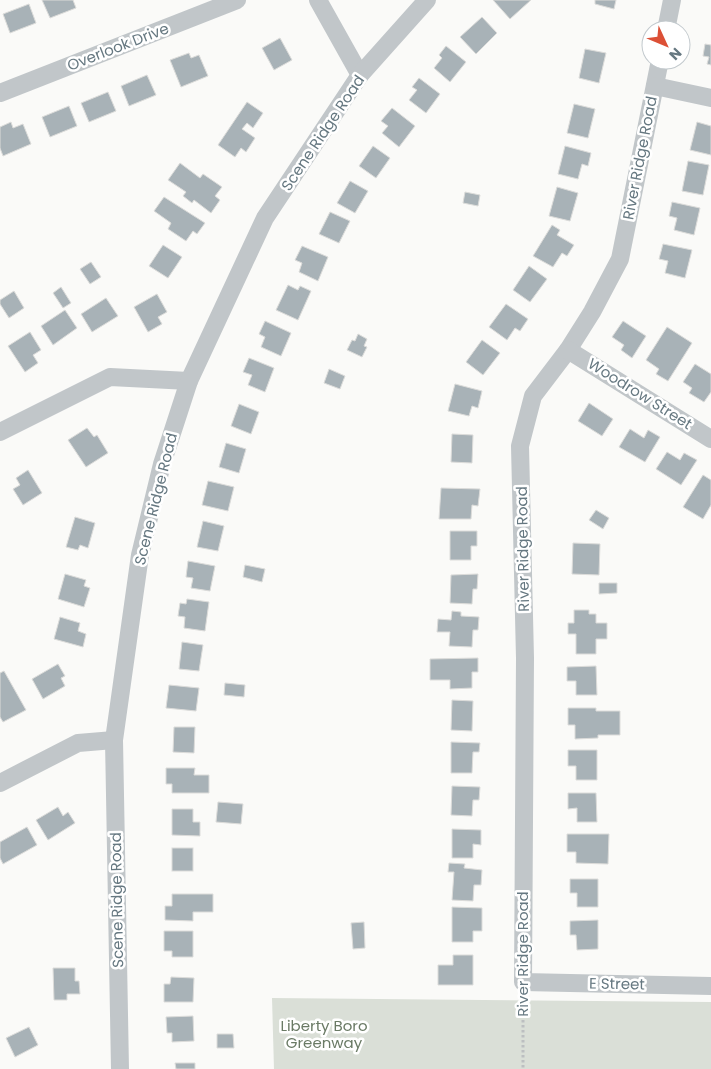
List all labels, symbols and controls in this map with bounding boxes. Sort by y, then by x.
street label: Overlook Drive [64,17,172,76]
north arrow [641,20,691,70]
text: N [665,43,686,65]
street label: Scene Ridge Road [276,71,369,195]
street label: River Ridge Road [617,94,662,222]
street label: Woodrow Street [584,353,696,434]
street label: Scene Ridge Road [129,431,182,567]
street label: River Ridge Road [511,486,534,612]
street label: Scene Ridge Road [105,832,128,968]
street label: River Ridge Road [512,891,533,1017]
street label: E Street [589,973,645,994]
park label: Liberty Boro Greenway [280,1015,368,1053]

